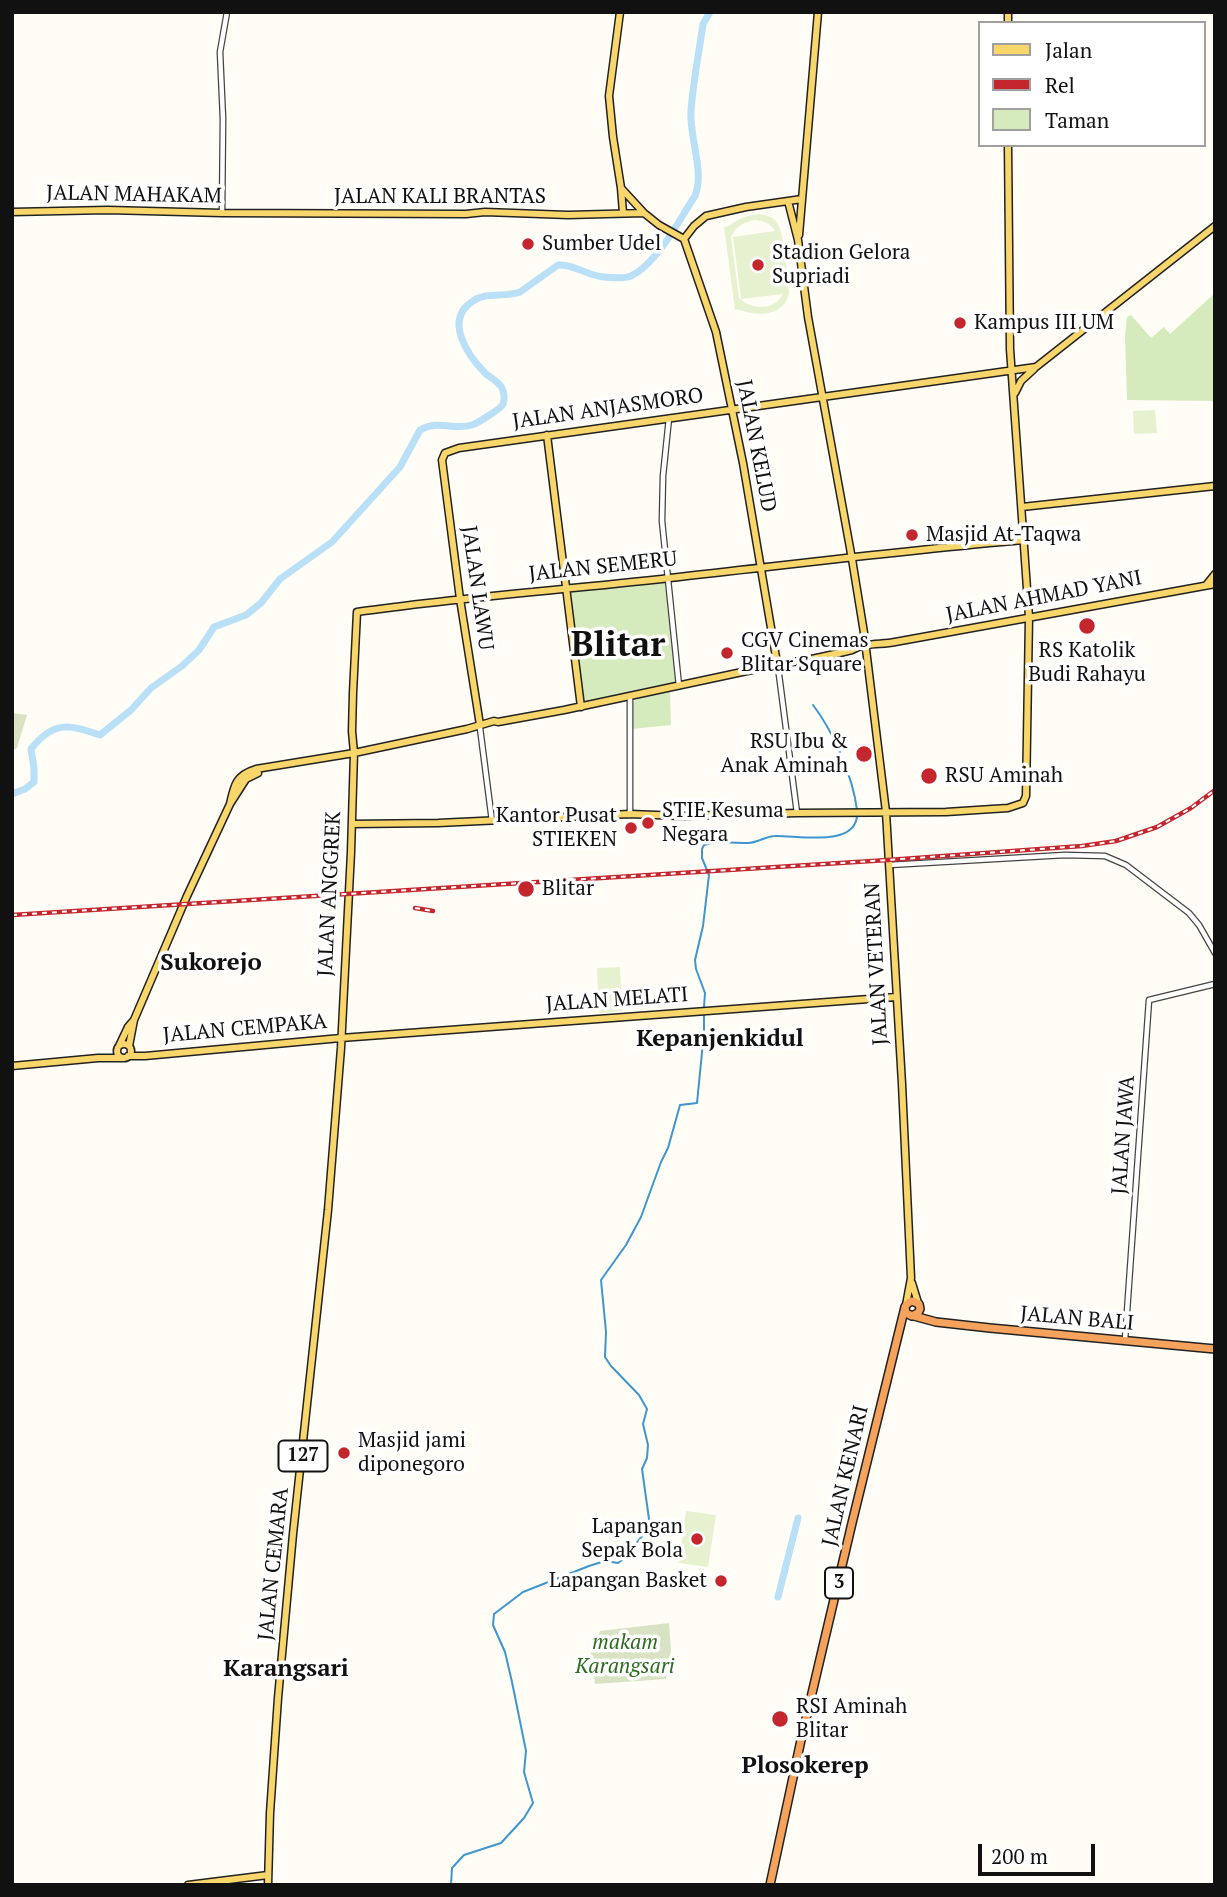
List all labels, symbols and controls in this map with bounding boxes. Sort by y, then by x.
legend [978,21,1206,147]
text: Jalan [1045,36,1092,64]
text: Rel [1045,71,1075,99]
text: Taman [1045,106,1109,134]
street label: JALAN MAHAKAM [46,181,222,209]
street label: JALAN KALI BRANTAS [334,184,546,210]
place label: Sumber Udel [542,231,661,257]
marker: Sumber Udel [520,236,536,252]
place label: Stadion Gelora Supriadi [772,240,910,290]
marker: Stadion Gelora Supriadi [750,257,766,273]
place label: Kampus III UM [974,310,1114,336]
marker: Kampus III UM [952,315,968,331]
street label: JALAN KELUD [731,378,781,514]
street label: JALAN ANJASMORO [511,383,705,435]
place label: Masjid At-Taqwa [926,522,1081,548]
street label: JALAN LAWU [456,524,498,652]
marker: Masjid At-Taqwa [904,527,920,543]
street label: JALAN SEMERU [527,547,679,587]
street label: JALAN AHMAD YANI [944,566,1144,628]
marker: RS Katolik Budi Rahayu [1077,616,1097,636]
district label: Blitar [571,625,665,667]
place label: CGV Cinemas Blitar Square [741,628,869,678]
place label: RS Katolik Budi Rahayu [1028,638,1146,688]
marker: CGV Cinemas Blitar Square [719,645,735,661]
place label: RSU Ibu & Anak Aminah [720,729,848,779]
marker: RSU Ibu & Anak Aminah [854,744,874,764]
place label: RSU Aminah [945,763,1063,789]
marker: RSU Aminah [919,766,939,786]
place label: STIE Kesuma Negara [662,798,784,848]
place label: Kantor Pusat STIEKEN [496,803,617,853]
street label: JALAN ANGGREK [313,811,347,977]
marker: STIE Kesuma Negara [640,815,656,831]
marker: Kantor Pusat STIEKEN [623,820,639,836]
place label: Blitar [542,876,594,902]
marker: Blitar [516,879,536,899]
street label: JALAN VETERAN [860,882,894,1046]
district label: Sukorejo [160,949,262,977]
street label: JALAN MELATI [545,982,689,1018]
street label: JALAN CEMPAKA [162,1009,328,1049]
district label: Kepanjenkidul [636,1025,804,1053]
street label: JALAN JAWA [1107,1075,1141,1195]
street label: JALAN BALI [1019,1301,1135,1337]
street label: JALAN KENARI [818,1403,874,1549]
place label: Masjid jami diponegoro [358,1428,466,1478]
road number: 127 [278,1440,328,1472]
marker: Masjid jami diponegoro [336,1445,352,1461]
street label: JALAN CEMARA [253,1486,295,1642]
place label: Lapangan Sepak Bola [581,1514,683,1564]
marker: Lapangan Sepak Bola [689,1531,705,1547]
place label: Lapangan Basket [549,1568,707,1594]
road number: 3 [825,1568,853,1598]
marker: Lapangan Basket [713,1573,729,1589]
park label: makam Karangsari [575,1630,675,1680]
district label: Karangsari [223,1655,349,1683]
place label: RSI Aminah Blitar [796,1694,907,1744]
marker: RSI Aminah Blitar [770,1709,790,1729]
district label: Plosokerep [741,1752,869,1780]
scale bar [982,1830,1099,1874]
text: 200 m [991,1842,1048,1870]

